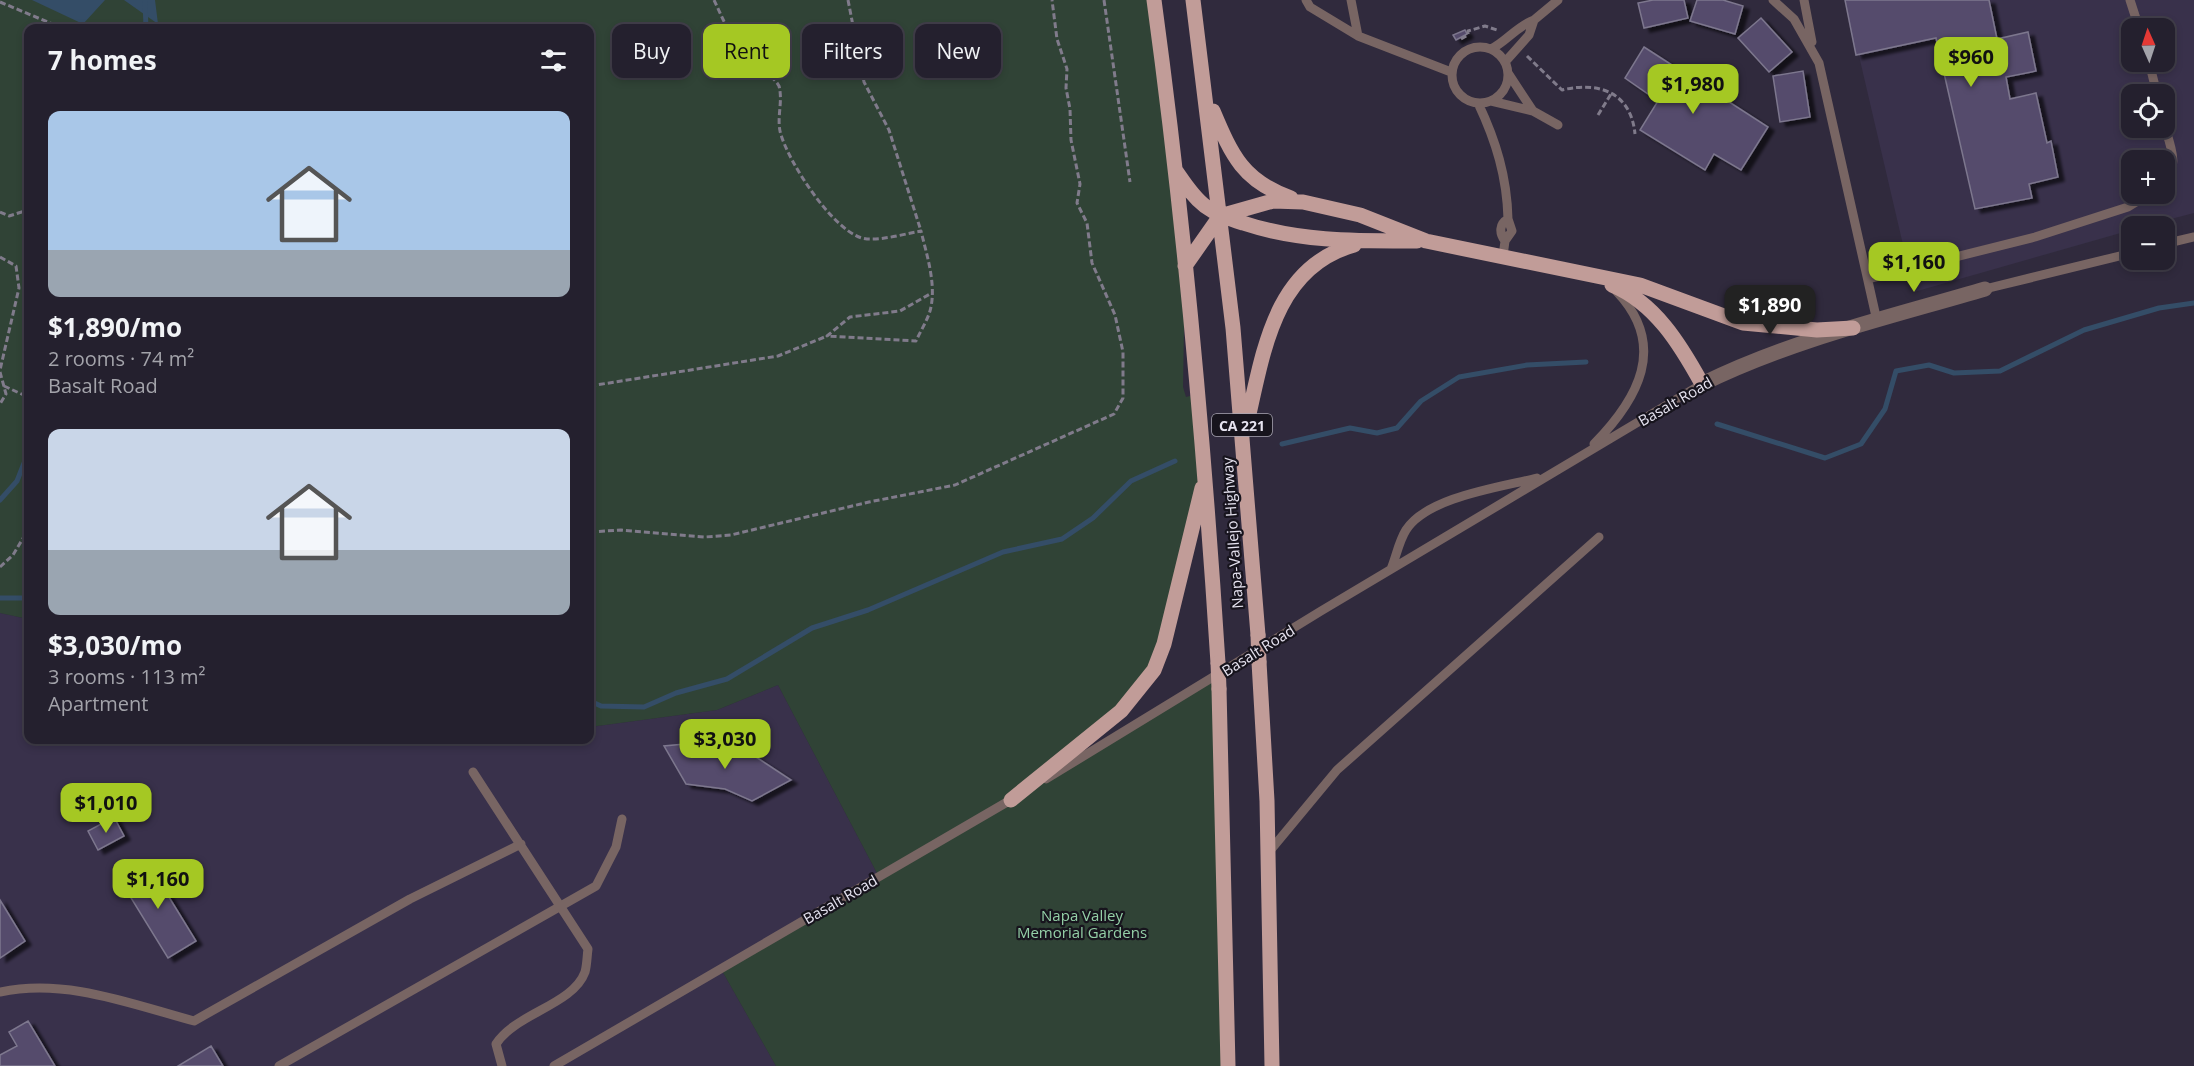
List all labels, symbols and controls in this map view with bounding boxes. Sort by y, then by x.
north arrow [2121,18,2175,72]
map controls [2121,18,2175,270]
chip: Buy [612,24,691,78]
chip: Rent [703,24,790,78]
chip: Filters [802,24,903,78]
chip: New [915,24,1001,78]
pin: $960 [1935,37,2007,88]
text: 7 homes [48,42,157,78]
text: $960 [1948,43,1994,70]
icon: filters [537,44,570,77]
pin: $1,980 [1644,64,1742,115]
text: $1,980 [1662,70,1724,97]
button: locate [2121,84,2175,138]
icon: home [255,150,363,258]
button: + [2121,150,2175,204]
button: − [2121,216,2175,270]
pin: $1,160 [1865,242,1963,293]
text: $1,160 [1883,248,1945,275]
pin: $1,890 [1721,285,1819,336]
text: $1,890 [1739,291,1801,318]
text: $1,890/mo [48,309,182,345]
text: 2 rooms · 74 m² [48,345,194,372]
text: Basalt Road [48,372,158,399]
street label: Basalt Road [1634,372,1716,430]
road number: CA 221 [1212,414,1272,436]
street label: Napa-Vallejo Highway [1217,456,1247,609]
icon: home [255,468,363,576]
street label: Basalt Road [1218,620,1298,680]
text: $3,030/mo [48,627,182,663]
text: 3 rooms · 113 m² [48,663,206,690]
text: Apartment [48,690,148,717]
pin: $3,030 [676,719,774,770]
text: $3,030 [694,725,756,752]
pin: $1,010 [57,783,155,834]
text: $1,010 [75,789,137,816]
pin: $1,160 [109,859,207,910]
text: $1,160 [127,865,189,892]
street label: Basalt Road [799,870,881,928]
park label: Napa Valley Memorial Gardens [1017,905,1147,942]

